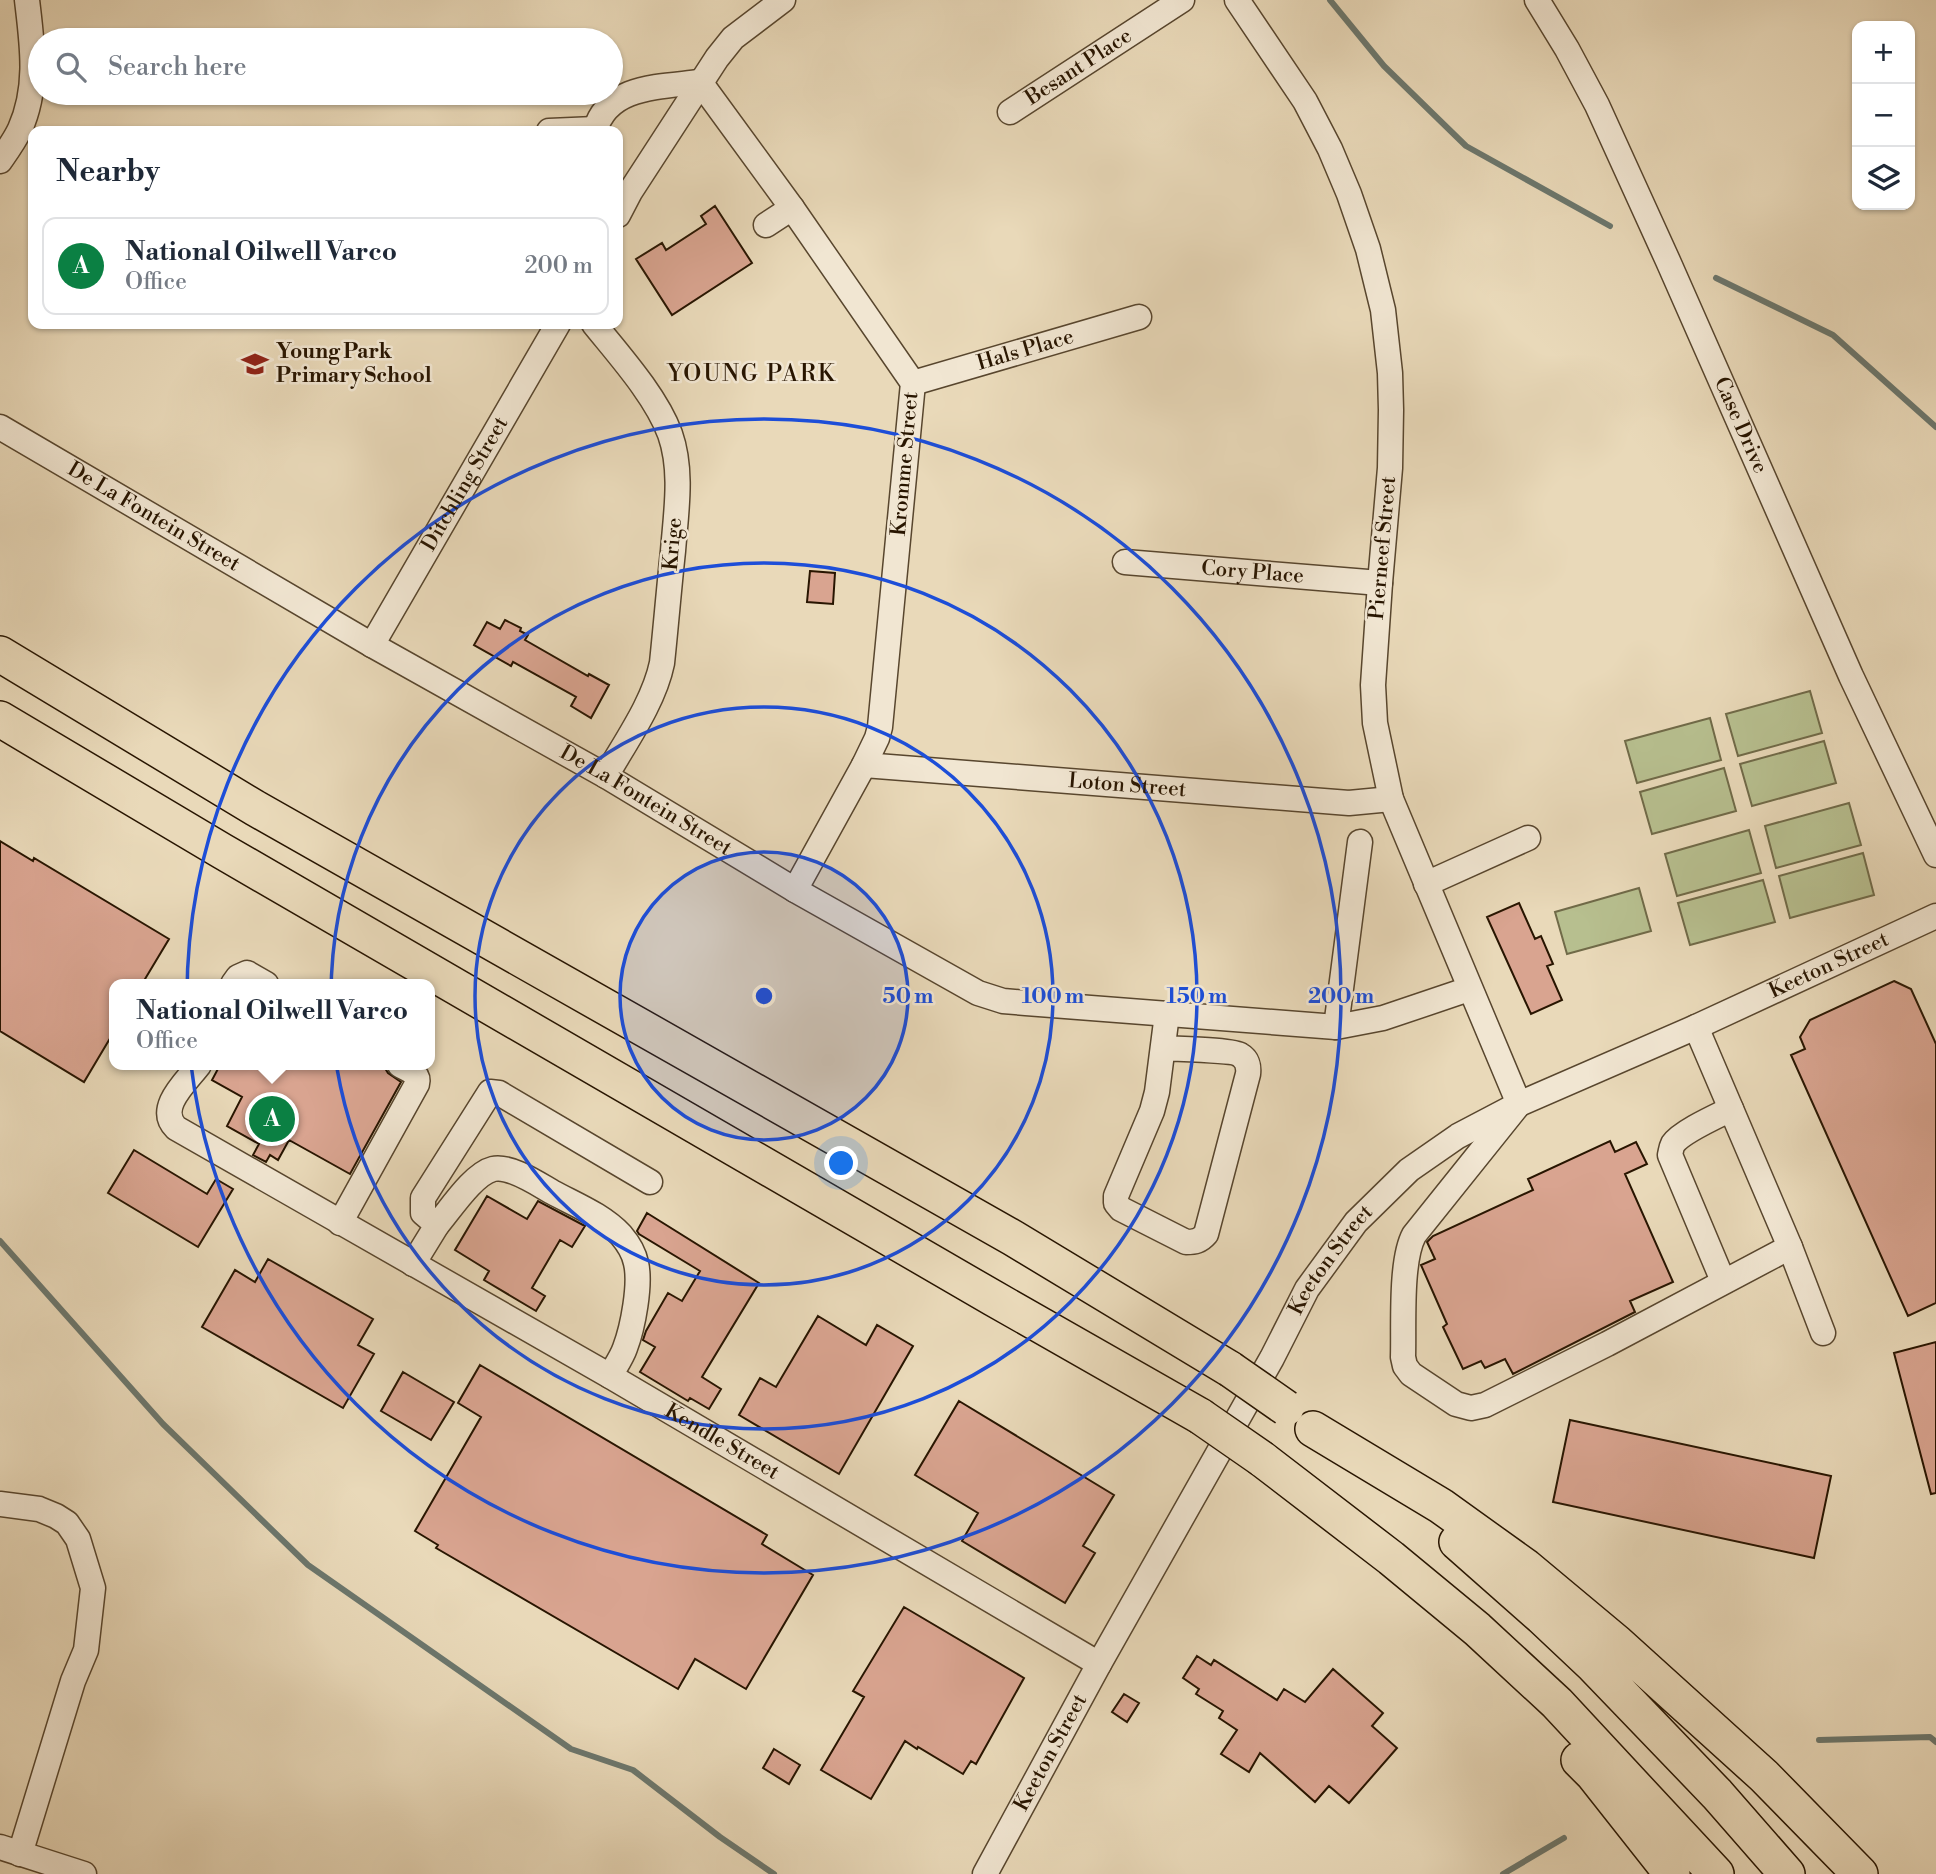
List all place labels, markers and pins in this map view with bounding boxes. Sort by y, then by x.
place label: Young Park Primary School [276,339,432,389]
school or university icon: Young Park Primary School [240,349,270,379]
centre of rings [752,984,776,1008]
pin: A [249,1093,295,1145]

